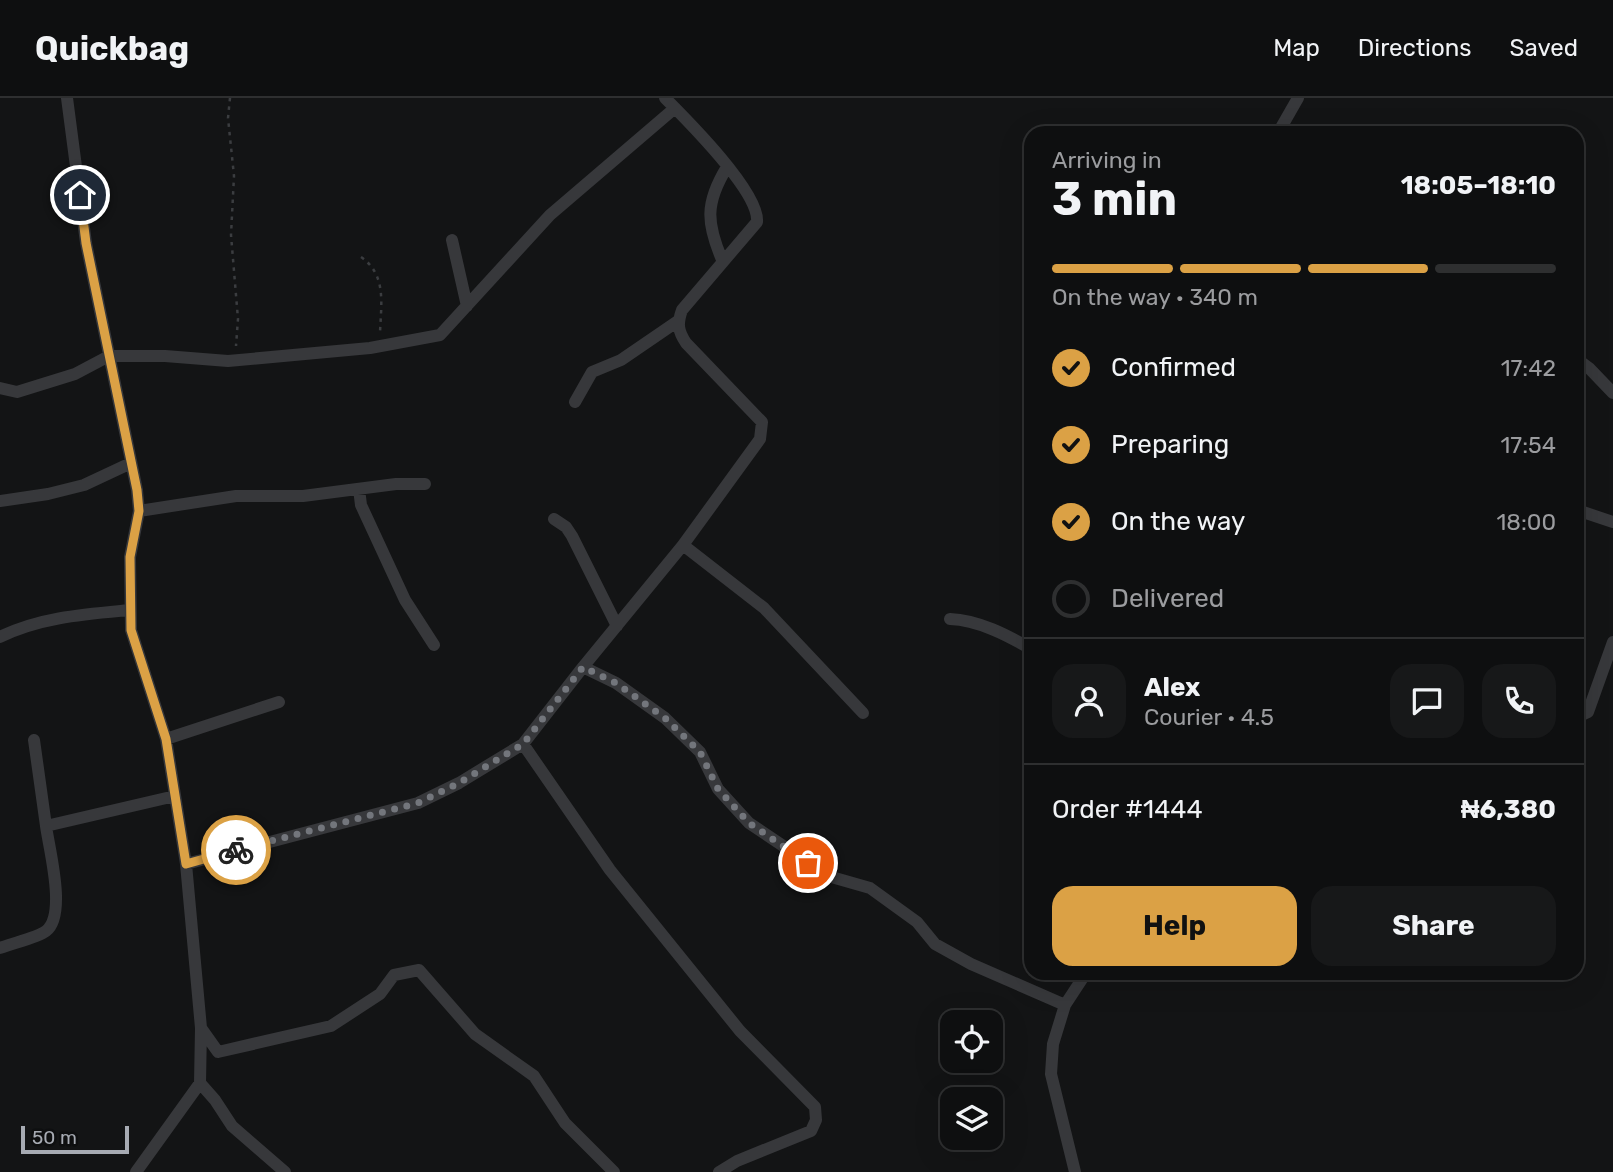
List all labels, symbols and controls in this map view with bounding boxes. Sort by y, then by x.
text: Quickbag [35,29,189,68]
text: Map [1273,34,1320,62]
text: Directions [1358,34,1471,62]
text: Saved [1509,34,1578,62]
text: Arriving in [1052,146,1162,174]
pin [50,165,110,225]
text: 18:05–18:10 [1401,170,1556,201]
text: 3 min [1052,172,1177,227]
icon: home [61,176,99,214]
text: On the way · 340 m [1052,283,1258,311]
icon: check [1052,349,1090,387]
text: Confirmed [1111,352,1236,383]
text: 17:42 [1501,354,1556,382]
icon: check [1052,426,1090,464]
text: Preparing [1111,429,1229,460]
text: 17:54 [1501,431,1556,459]
icon: check [1052,503,1090,541]
text: On the way [1111,506,1245,537]
text: 18:00 [1496,508,1556,536]
text: Delivered [1111,583,1224,614]
button: person [1052,664,1126,738]
button: chat [1390,664,1464,738]
button: phone [1482,664,1556,738]
text: Alex [1144,672,1200,703]
text: Courier · 4.5 [1144,703,1274,731]
text: Order #1444 [1052,794,1203,825]
text: ₦6,380 [1461,794,1556,825]
courier [201,815,271,885]
icon: bike [217,831,255,869]
pin [778,833,838,893]
icon: bag [789,844,827,882]
button: Help [1052,886,1297,966]
button: Share [1311,886,1556,966]
map controls [940,1010,1003,1150]
button: locate [940,1010,1003,1073]
button: layers [940,1087,1003,1150]
scale bar [21,1123,130,1155]
text: 50 m [32,1126,77,1149]

